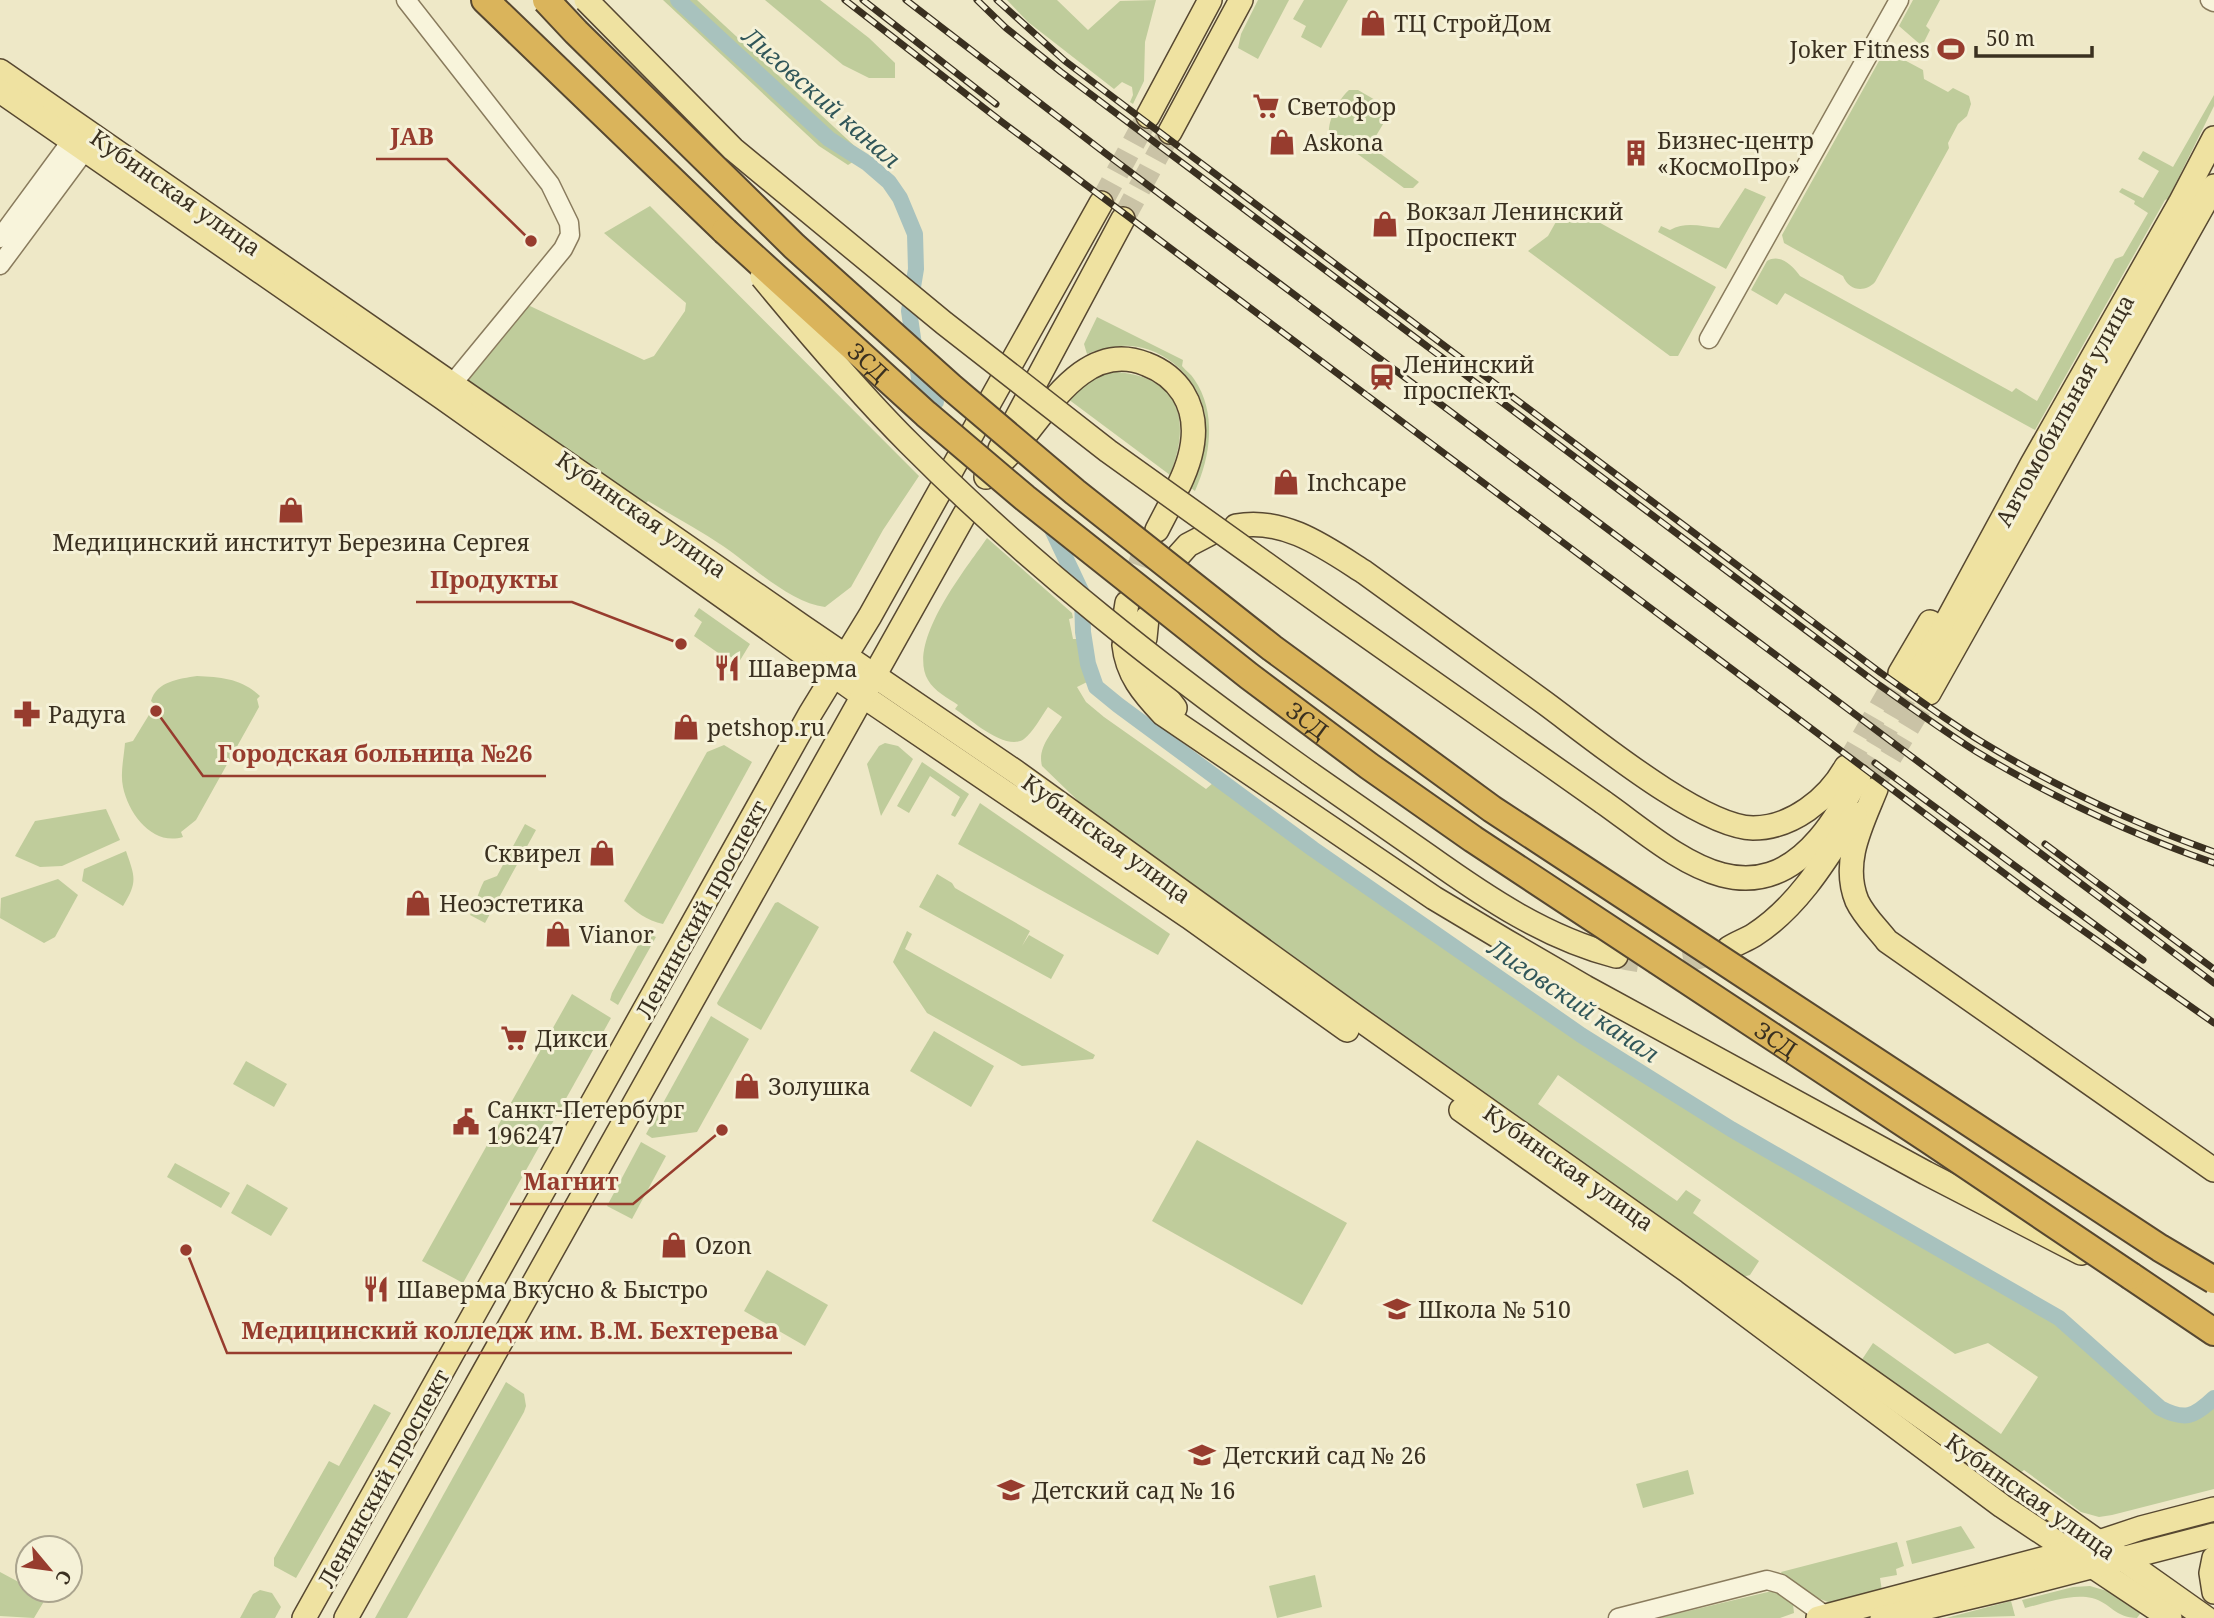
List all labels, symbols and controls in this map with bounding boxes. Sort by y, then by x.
place label: ТЦ СтройДом [1394,7,1552,39]
shop icon: ТЦ СтройДом [1358,8,1388,38]
scale bar [1976,14,2092,58]
water label: Лиговский канал [735,18,908,175]
text: 50 m [1986,24,2035,52]
place label: Joker Fitness [1788,33,1930,65]
sports icon: Joker Fitness [1936,34,1966,64]
place label: Светофор [1287,90,1396,122]
supermarket icon: Светофор [1251,91,1281,121]
callout: JAB [376,114,447,159]
text: JAB [389,119,434,152]
street label: Кубинская улица [84,121,268,263]
place label: Бизнес-центр «КосмоПро» [1657,124,1814,182]
place label: Askona [1303,126,1384,158]
shop icon: Askona [1267,127,1297,157]
building icon: Бизнес-центр «КосмоПро» [1621,138,1651,168]
place label: Вокзал Ленинский Проспект [1406,195,1624,253]
shop icon: Вокзал Ленинский Проспект [1370,209,1400,239]
street label: Автомобильная улица [1987,288,2141,532]
street label: ЗСД [841,335,896,389]
place label: Ленинский проспект [1403,348,1534,406]
station icon: Ленинский проспект [1367,362,1397,392]
street label: Кубинская улица [550,443,734,585]
place label: Inchcape [1307,466,1407,498]
shop icon: Inchcape [1271,467,1301,497]
shop icon: Медицинский институт Березина Сергея [276,495,306,525]
place label: Медицинский институт Березина Сергея [52,526,530,558]
callout: Продукты [416,557,572,602]
text: Продукты [430,562,558,595]
place label: Шаверма [748,652,858,684]
restaurant icon: Шаверма [712,653,742,683]
street label: ЗСД [1280,694,1335,746]
place label: Радуга [48,698,126,730]
pharmacy icon: Радуга [12,699,42,729]
place label: petshop.ru [707,711,825,743]
shop icon: petshop.ru [671,712,701,742]
callout: Городская больница №26 [203,731,546,776]
text: Городская больница №26 [218,736,532,769]
street label: Кубинская улица [1016,766,1198,910]
street label: Ленинский проспект [628,794,774,1024]
place label: Сквирел [484,837,581,869]
shop icon: Сквирел [587,838,617,868]
place label: Неоэстетика [439,887,585,919]
shop icon: Неоэстетика [403,888,433,918]
place label: Vianor [579,918,654,950]
shop icon: Vianor [543,919,573,949]
water label: Лиговский канал [1481,930,1666,1069]
street label: ЗСД [1749,1013,1804,1065]
place label: Дикси [535,1022,608,1054]
supermarket icon: Дикси [499,1023,529,1053]
place label: Золушка [768,1070,871,1102]
shop icon: Золушка [732,1071,762,1101]
place label: Санкт-Петербург 196247 [487,1093,684,1151]
street label: Кубинская улица [1477,1096,1661,1238]
public building icon: Санкт-Петербург 196247 [451,1107,481,1137]
callout: Магнит [510,1159,633,1204]
text: Магнит [523,1164,619,1197]
place label: Ozon [695,1229,752,1261]
shop icon: Ozon [659,1230,689,1260]
place label: Шаверма Вкусно & Быстро [397,1273,708,1305]
restaurant icon: Шаверма Вкусно & Быстро [361,1274,391,1304]
place label: Школа № 510 [1418,1293,1571,1325]
school or university icon: Школа № 510 [1382,1294,1412,1324]
callout: Медицинский колледж им. В.М. Бехтерева [227,1308,792,1353]
text: Медицинский колледж им. В.М. Бехтерева [241,1313,779,1346]
street label: Ленинский проспект [310,1363,456,1593]
street label: Кубинская улица [1939,1425,2123,1567]
place label: Детский сад № 26 [1223,1439,1426,1471]
school or university icon: Детский сад № 26 [1187,1440,1217,1470]
place label: Детский сад № 16 [1032,1474,1235,1506]
school or university icon: Детский сад № 16 [996,1475,1026,1505]
north arrow [14,1534,84,1604]
text: С [49,1565,78,1589]

